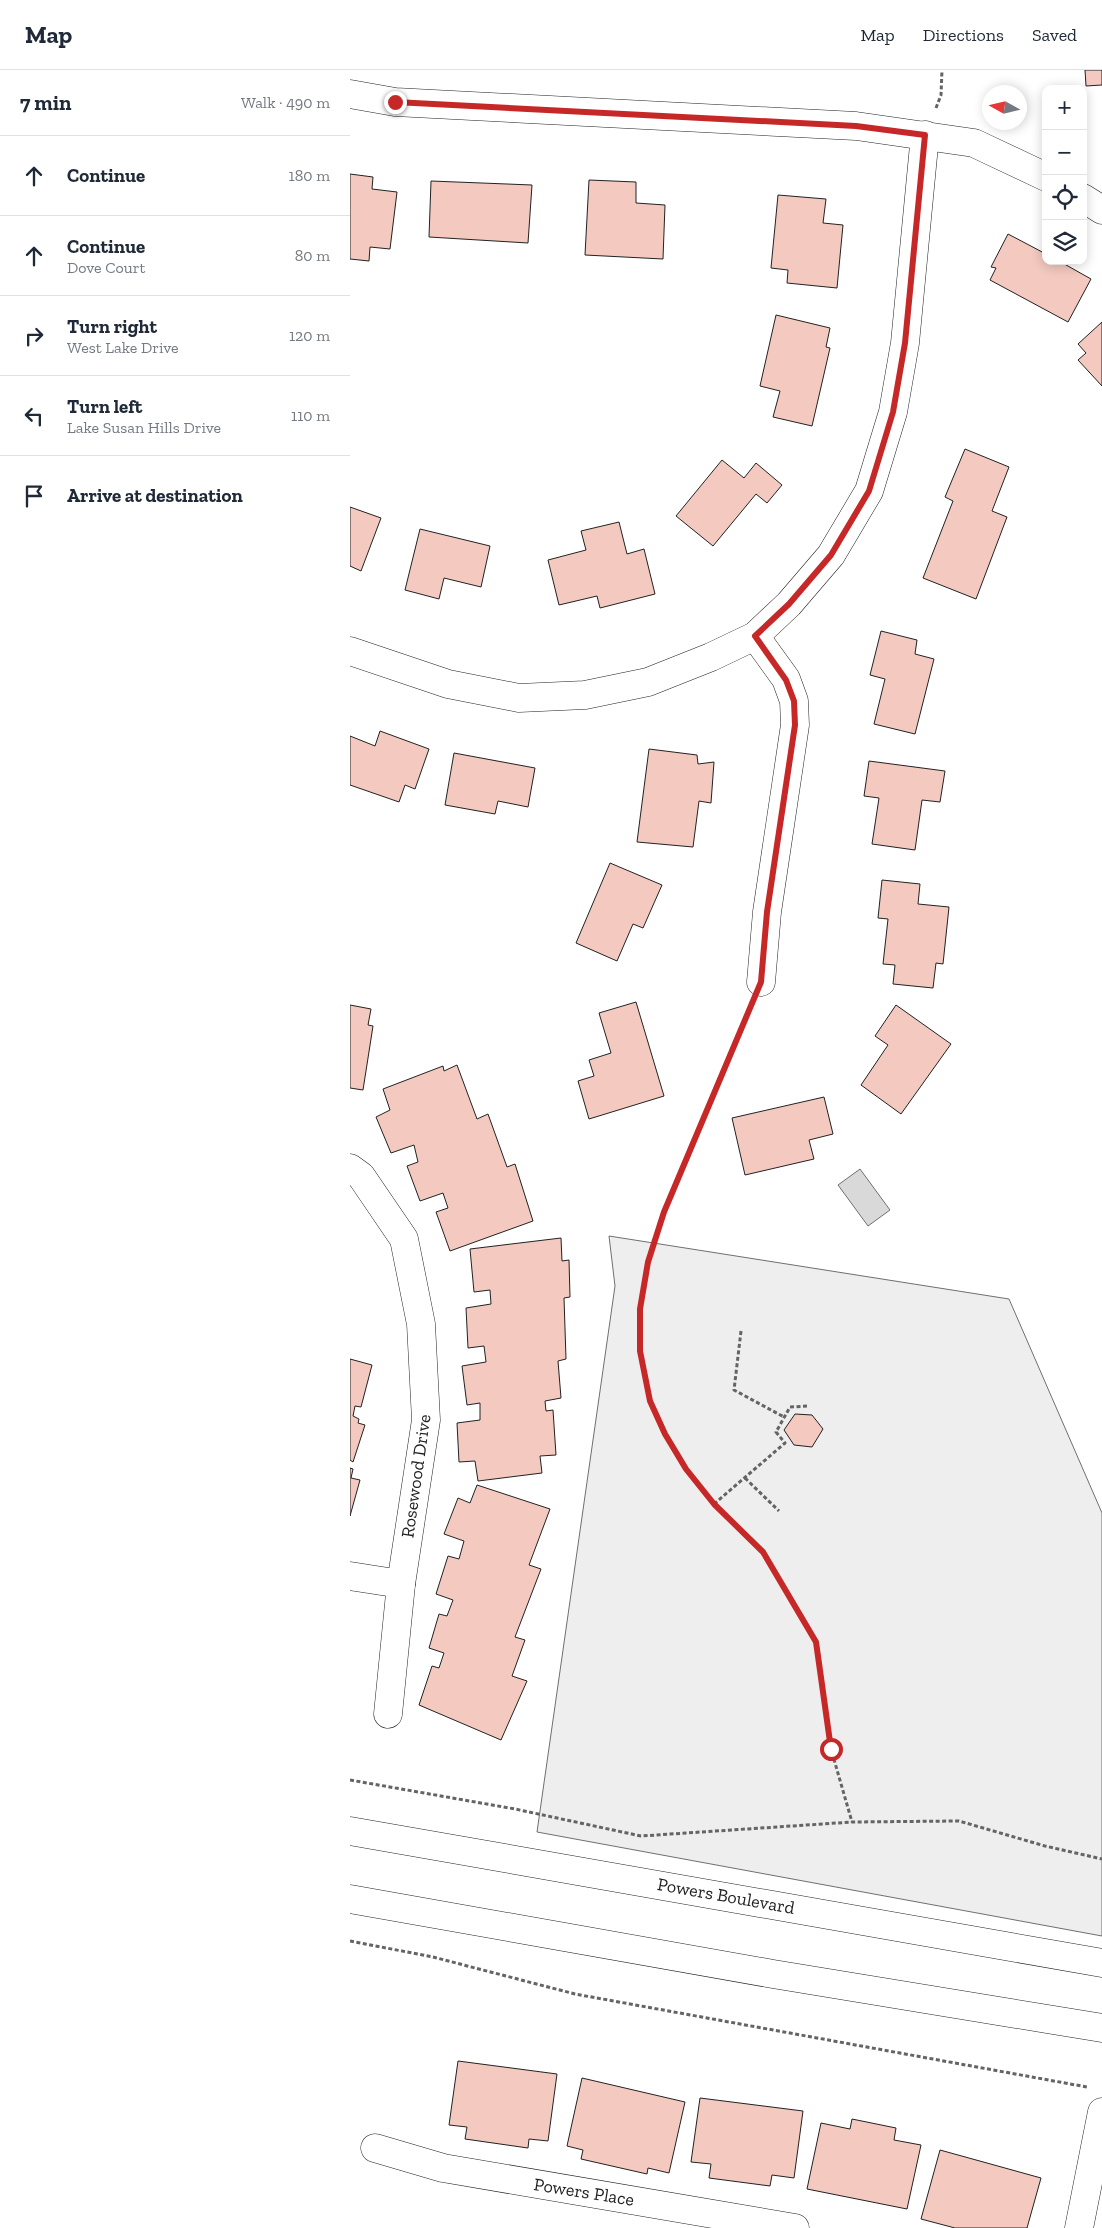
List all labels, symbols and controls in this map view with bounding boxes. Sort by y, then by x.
text: Map [25,20,72,49]
text: Map [860,24,895,46]
text: Directions [923,24,1004,46]
text: Saved [1032,24,1077,46]
north arrow [982,85,1027,130]
map controls [1042,85,1087,265]
button: + [1042,85,1087,130]
text: 7 min [20,90,71,115]
route end [384,91,407,114]
text: Walk · 490 m [241,93,330,112]
button: − [1042,130,1087,175]
icon: ahead [20,162,48,190]
text: Continue [67,164,145,187]
text: 180 m [289,166,330,185]
button: locate [1042,175,1087,220]
button: layers [1042,220,1087,265]
text: Continue [67,235,145,258]
icon: ahead [20,242,48,270]
text: 80 m [295,246,330,265]
text: Dove Court [67,258,145,277]
text: Turn right [67,315,157,338]
icon: right [20,322,48,350]
text: 120 m [289,326,330,345]
text: West Lake Drive [67,338,179,357]
text: Turn left [67,395,142,418]
icon: left [20,402,48,430]
text: 110 m [291,406,330,425]
text: Lake Susan Hills Drive [67,418,221,437]
icon: arrive [20,482,48,510]
text: Arrive at destination [67,484,243,507]
street label: Rosewood Drive [396,1413,436,1539]
route start [820,1738,843,1761]
street label: Powers Boulevard [656,1873,796,1919]
street label: Powers Place [532,2173,636,2211]

